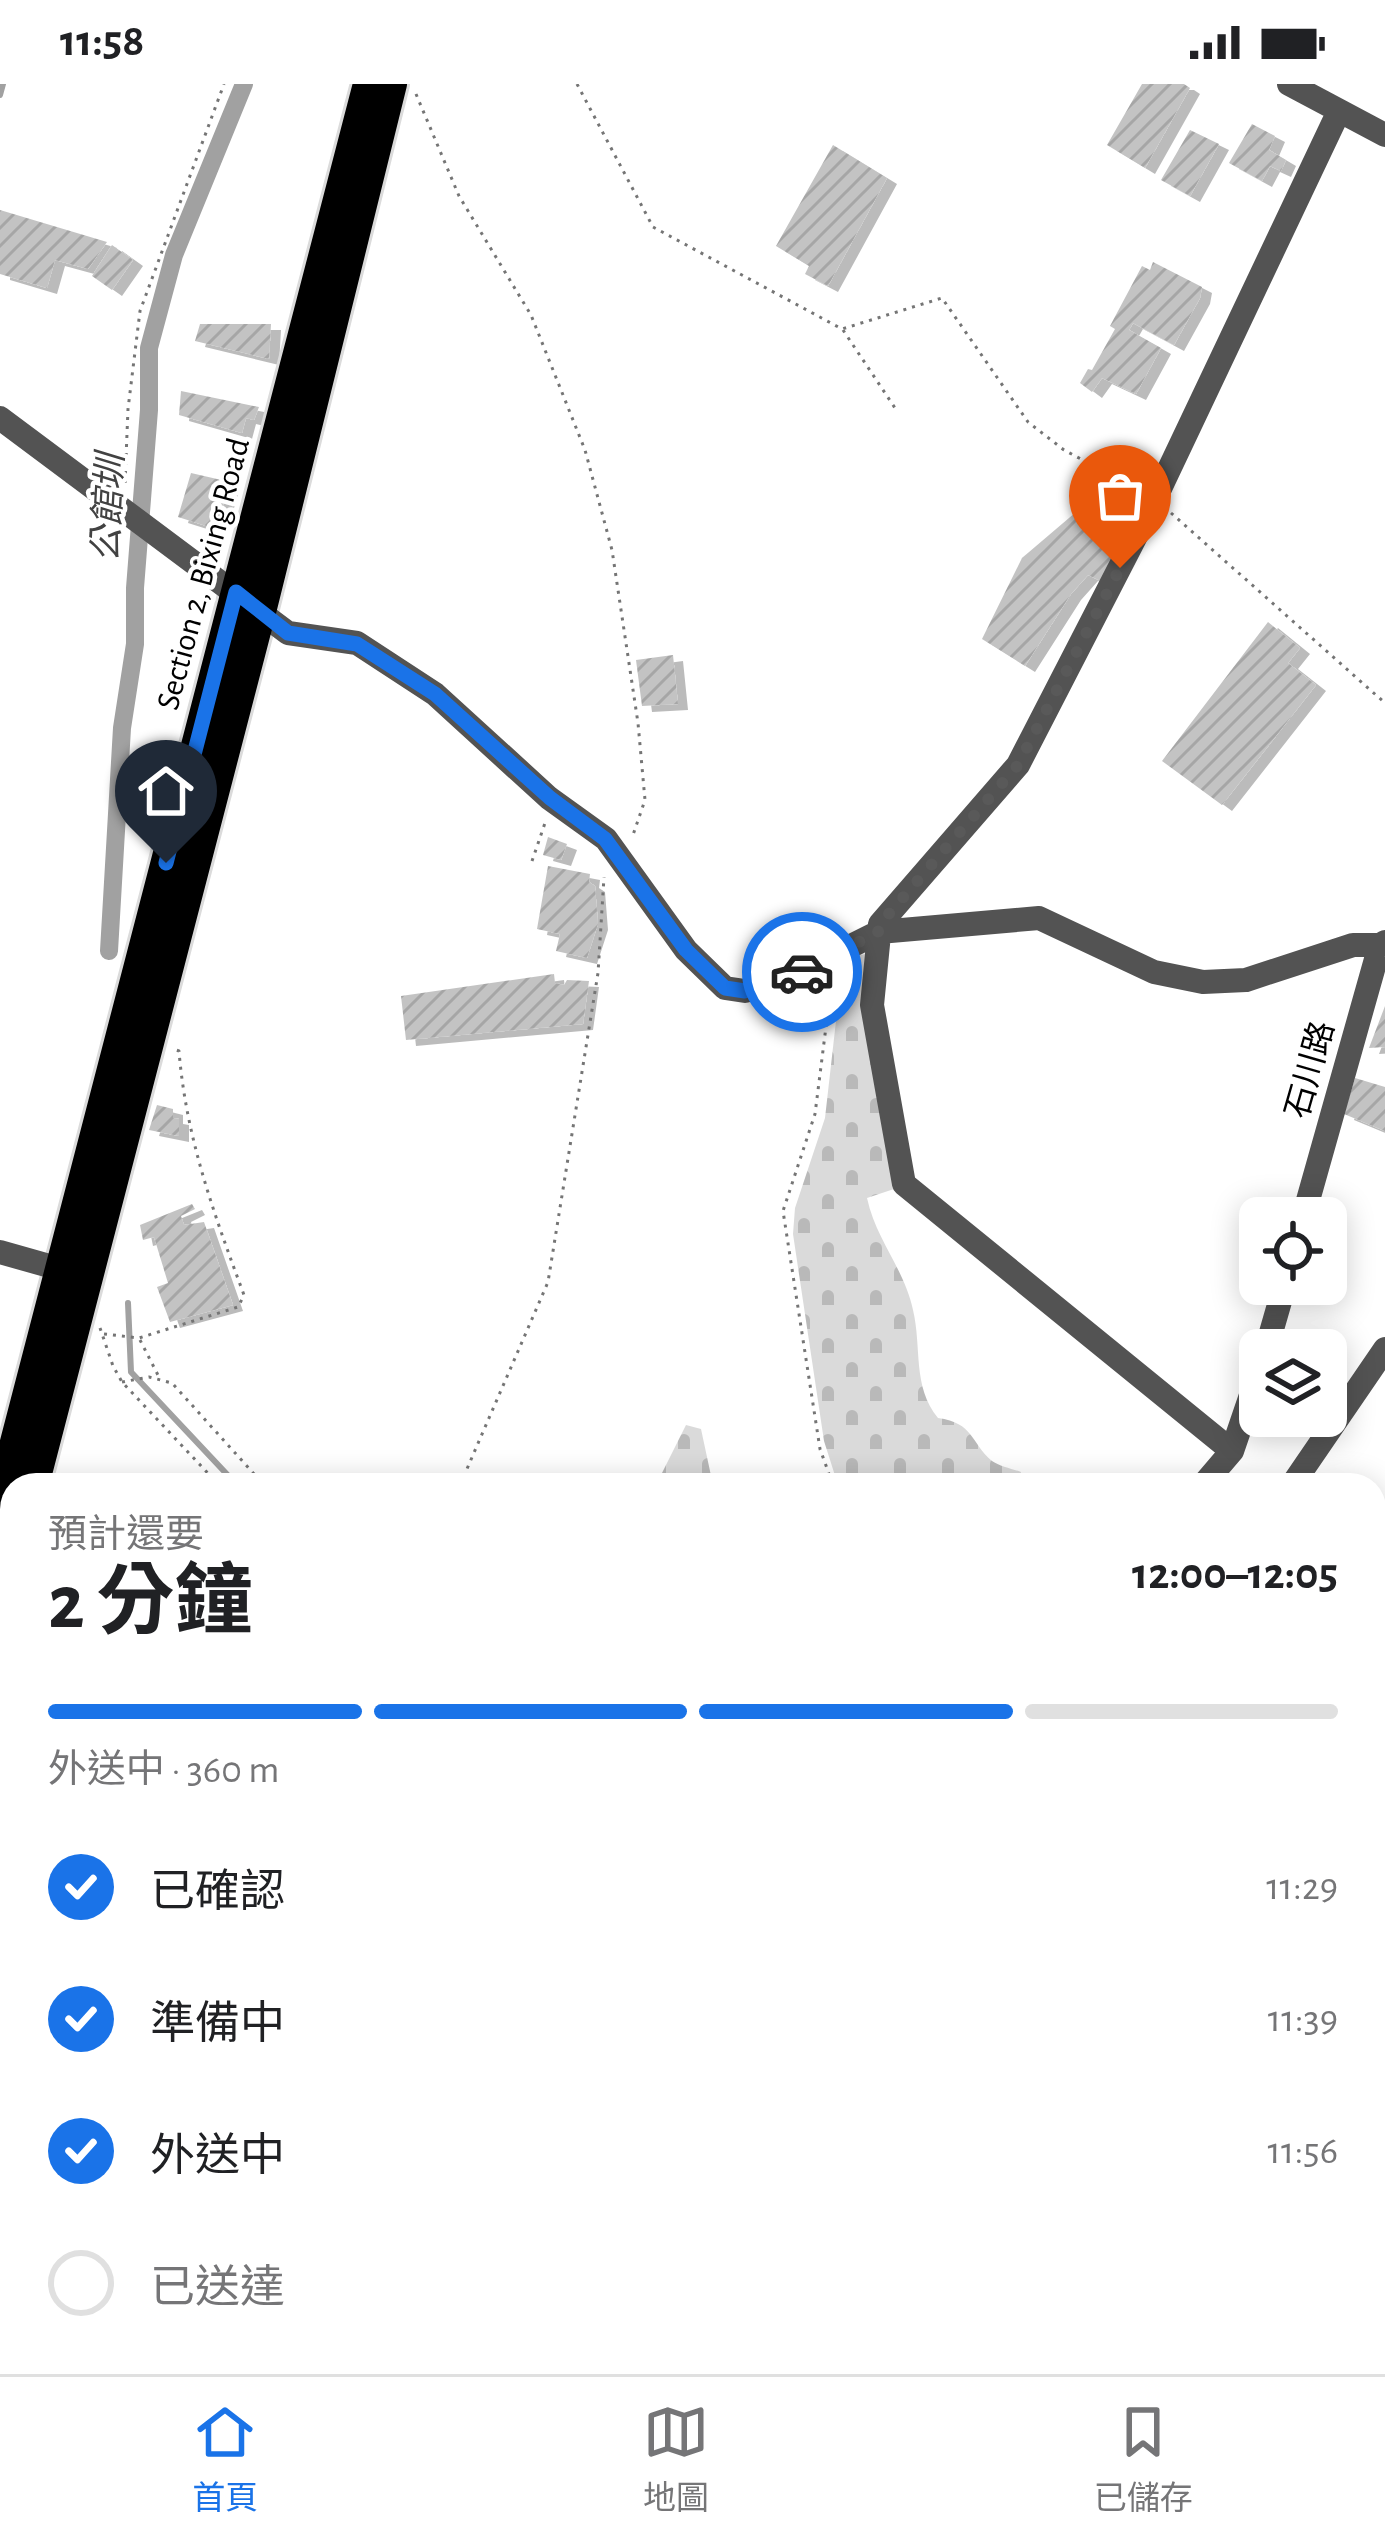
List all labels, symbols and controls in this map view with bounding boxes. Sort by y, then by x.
text: 11:58 [60,19,144,64]
street label: Section 2, Bixing Road [152,435,256,713]
pin [1069,445,1171,568]
water label: 公館圳 [86,448,130,563]
icon: bag [1087,463,1153,529]
pin [115,740,217,863]
icon: home [133,758,199,824]
courier [742,912,862,1032]
icon: car [769,939,835,1005]
street label: 石川路 [1280,1017,1341,1122]
map controls [1239,1197,1347,1437]
button: locate [1239,1197,1347,1305]
button: layers [1239,1329,1347,1437]
text: 預計還要 [48,1516,204,1555]
text: 12:00–12:05 [1132,1552,1338,1597]
text: 2 分鐘 [48,1565,253,1643]
text: 外送中 · 360 m [48,1751,279,1790]
icon: check [48,1854,114,1920]
text: 11:29 [1266,1868,1338,1907]
text: 已確認 [150,1870,285,1915]
icon: check [48,1986,114,2052]
text: 11:39 [1268,2000,1338,2039]
text: 準備中 [150,2002,285,2047]
icon: check [48,2118,114,2184]
text: 11:56 [1268,2132,1338,2171]
text: 外送中 [150,2134,285,2179]
text: 已送達 [150,2266,285,2311]
tab: 首頁 [192,2399,258,2520]
tab: 地圖 [643,2399,709,2520]
tab: 已儲存 [1094,2399,1193,2520]

